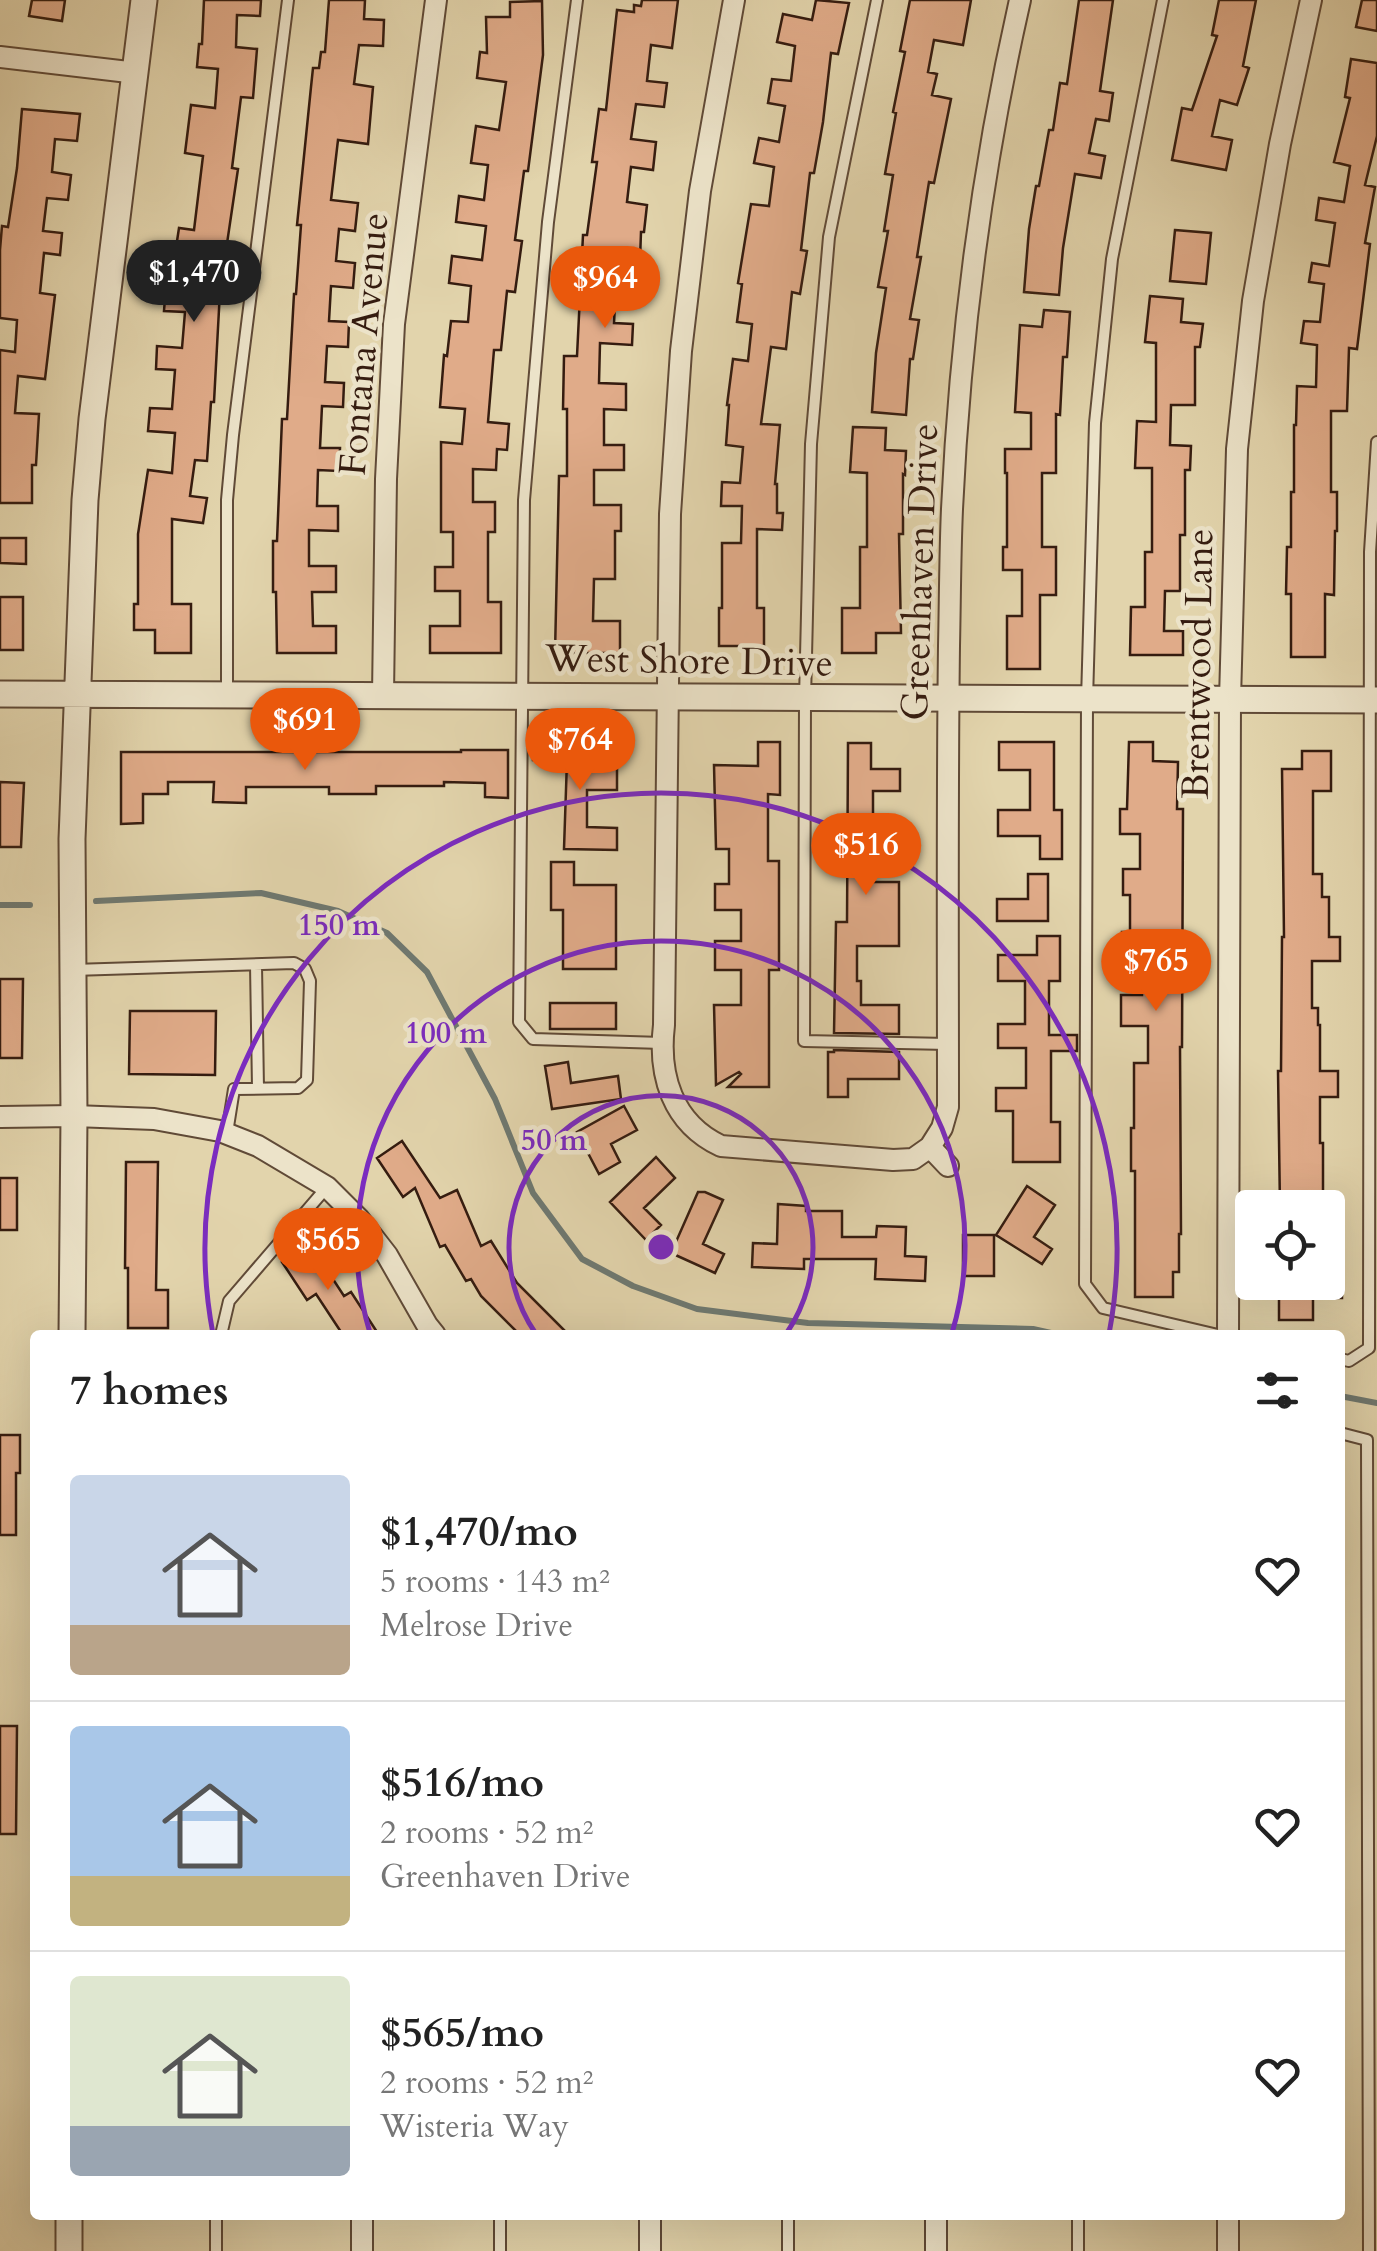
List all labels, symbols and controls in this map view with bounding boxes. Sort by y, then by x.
street label: Fontana Avenue [327,210,401,478]
pin: $1,470 [113,240,275,325]
pin: $964 [546,246,664,331]
text: $1,470 [148,250,240,294]
text: $964 [572,256,638,300]
street label: Greenhaven Drive [889,422,951,722]
street label: Brentwood Lane [1170,528,1226,800]
street label: West Shore Drive [544,632,833,690]
pin: $691 [246,688,364,773]
text: $691 [272,698,338,742]
pin: $764 [521,708,639,793]
text: $764 [547,718,613,762]
pin: $516 [807,813,925,898]
text: $516 [833,823,899,867]
text: 150 m [298,905,380,946]
pin: $765 [1097,929,1215,1014]
text: $765 [1123,939,1189,983]
text: 100 m [405,1013,487,1054]
text: 50 m [521,1120,588,1161]
map controls [1235,1190,1345,1300]
button: locate [1235,1190,1345,1300]
pin: $565 [269,1208,387,1293]
text: $565 [295,1218,361,1262]
centre of rings [643,1229,679,1265]
text: 7 homes [70,1362,228,1419]
icon: filters [1250,1363,1305,1418]
text: $1,470/mo [380,1503,578,1560]
icon: home [150,1515,270,1635]
icon: heart [1250,1548,1305,1603]
text: 5 rooms · 143 m² [380,1560,610,1604]
text: Melrose Drive [380,1604,573,1648]
text: $516/mo [380,1754,544,1811]
icon: home [150,1766,270,1886]
icon: heart [1250,1799,1305,1854]
text: 2 rooms · 52 m² [380,1811,593,1855]
text: Greenhaven Drive [380,1855,631,1899]
text: $565/mo [380,2004,544,2061]
icon: home [150,2016,270,2136]
icon: heart [1250,2049,1305,2104]
text: 2 rooms · 52 m² [380,2061,593,2105]
text: Wisteria Way [380,2105,569,2149]

